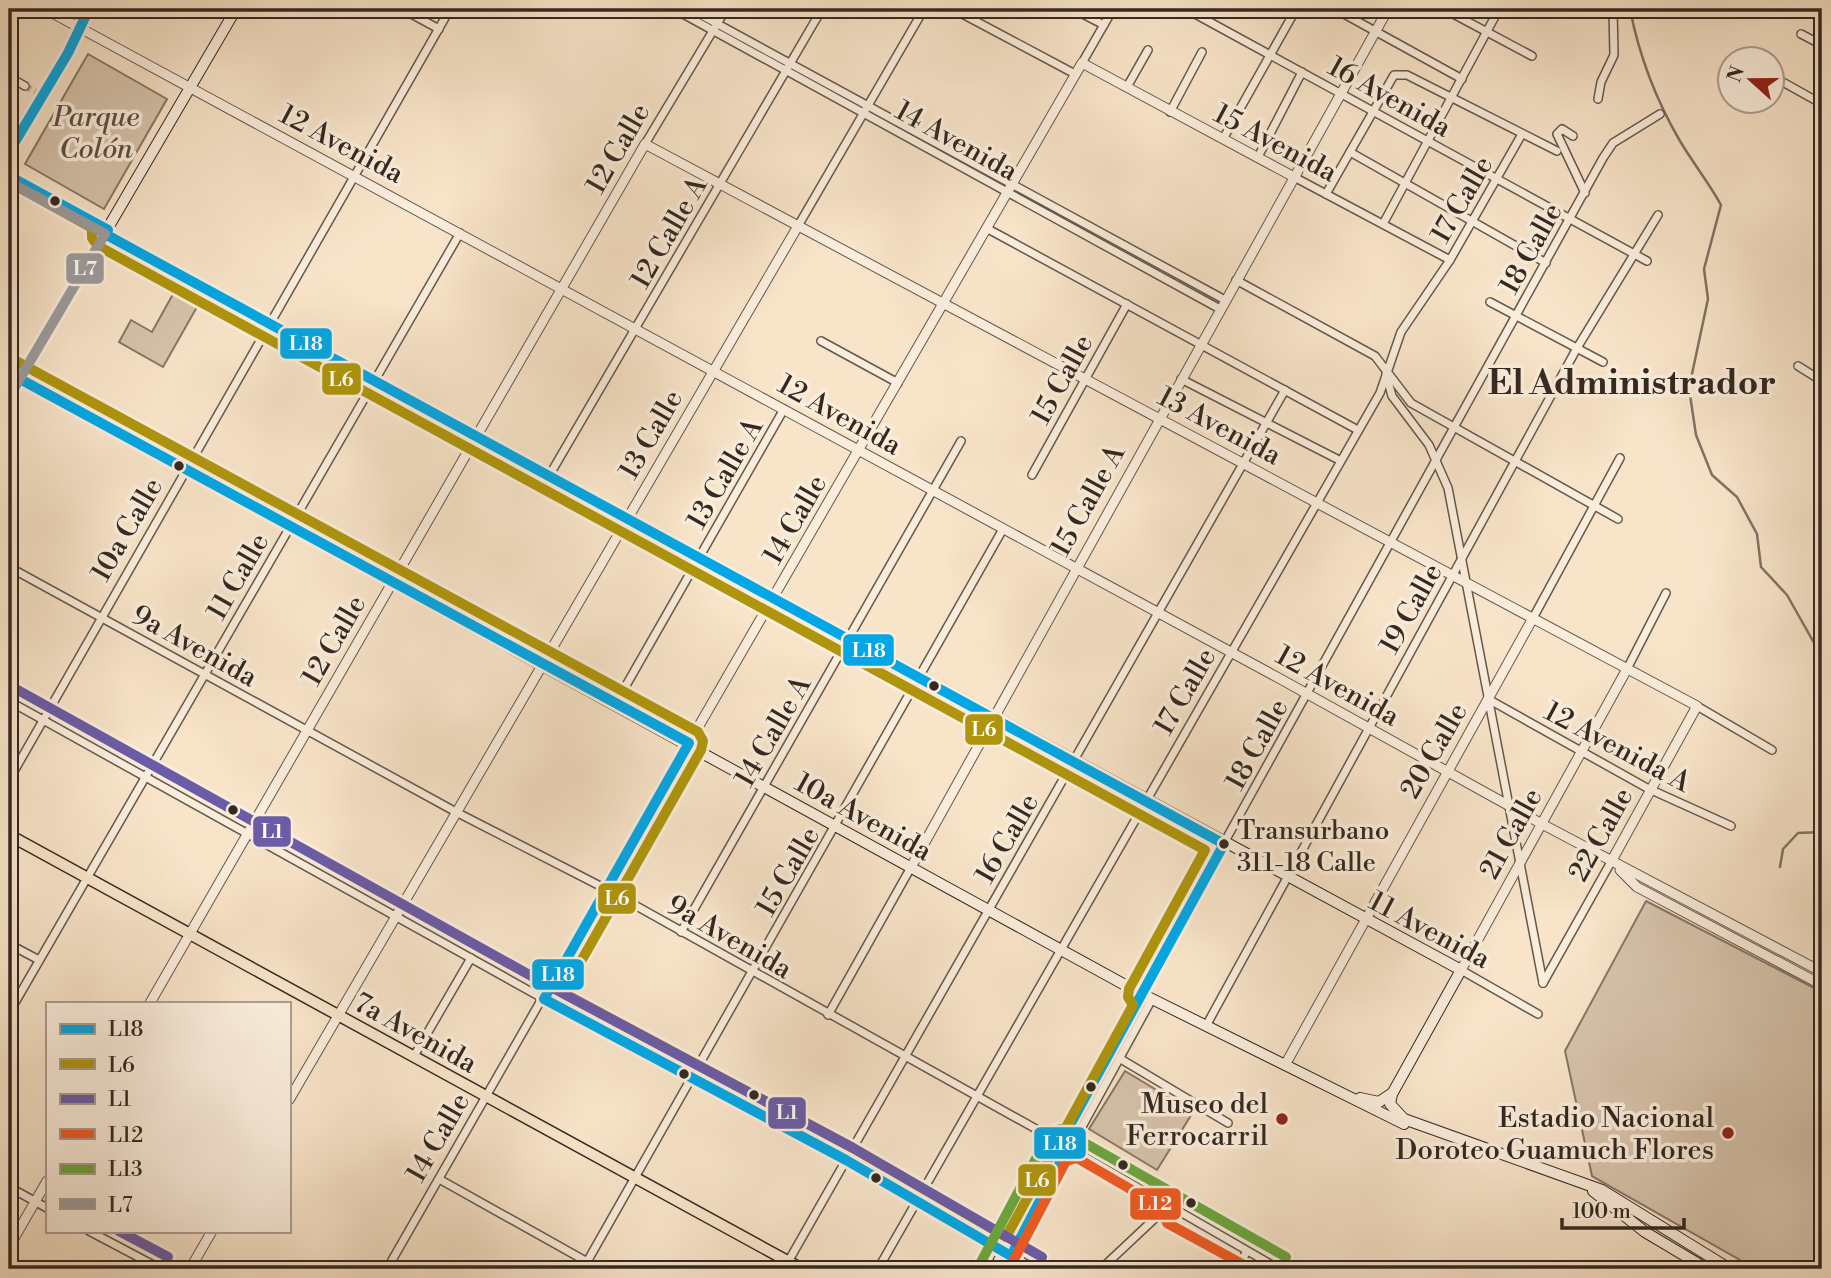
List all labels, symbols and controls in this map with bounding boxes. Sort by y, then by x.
north arrow [1716,46,1786,116]
street label: 16 Avenida [1322,49,1458,146]
text: N [1722,63,1750,86]
street label: 14 Avenida [889,93,1024,190]
street label: 15 Avenida [1208,96,1344,191]
street label: 12 Avenida [273,97,410,192]
street label: 12 Calle [579,97,658,200]
park label: Parque Colón [52,100,139,167]
street label: 17 Calle [1423,150,1501,249]
street label: 12 Calle A [623,170,716,295]
unlabelled marker [48,194,62,208]
street label: 18 Calle [1492,197,1571,300]
line badge: L7 [65,252,105,285]
text: L7 [73,257,97,281]
line badge: L18 [279,327,333,360]
street label: 15 Calle [1023,329,1101,431]
text: L18 [289,332,323,356]
line badge: L6 [321,362,362,396]
district label: El Administrador [1488,362,1776,405]
street label: 12 Avenida [771,367,908,464]
text: L6 [329,368,353,392]
street label: 13 Avenida [1152,379,1288,474]
street label: 13 Calle [612,384,691,486]
street label: 13 Calle A [680,411,771,535]
street label: 15 Calle A [1043,438,1134,563]
unlabelled marker [172,459,186,473]
street label: 14 Calle [756,469,835,571]
street label: 10a Calle [84,472,171,588]
street label: 11 Calle [199,527,277,627]
street label: 19 Calle [1372,557,1450,660]
street label: 12 Calle [295,589,374,692]
street label: 9a Avenida [125,597,264,696]
line badge: L18 [842,633,895,667]
street label: 12 Avenida [1269,638,1406,735]
text: L18 [852,639,886,663]
street label: 17 Calle [1146,642,1224,741]
street label: 14 Calle A [728,669,819,794]
unlabelled marker [927,679,941,693]
street label: 18 Calle [1218,693,1297,796]
street label: 12 Avenida A [1538,694,1697,801]
street label: 20 Calle [1393,697,1476,805]
line badge: L6 [964,713,1004,746]
text: L6 [972,718,996,742]
street label: 10a Avenida [789,765,939,870]
street label: 21 Calle [1472,782,1550,885]
street label: 22 Calle [1561,782,1641,888]
street label: 16 Calle [968,788,1047,890]
unlabelled marker [226,803,240,817]
line badge: L1 [252,815,292,848]
place label: Transurbano 311-18 Calle [1237,815,1389,879]
text: L1 [261,820,283,844]
street label: 15 Calle [749,821,828,923]
marker: Transurbano 311-18 Calle [1217,837,1231,851]
line badge: L6 [597,882,637,915]
street label: 11 Avenida [1363,884,1497,977]
text: L6 [605,887,629,911]
street label: 9a Avenida [661,888,799,987]
line badge: L18 [531,958,585,991]
text: L18 [541,963,575,987]
street label: 7a Avenida [348,985,484,1082]
legend [46,1002,290,1232]
text: L18 [108,1017,143,1043]
text: L6 [108,1053,135,1079]
unlabelled marker [677,1067,691,1081]
unlabelled marker [1084,1080,1098,1094]
text: L1 [108,1087,131,1113]
street label: 14 Calle [399,1087,478,1189]
place label: Museo del Ferrocarril [1126,1087,1268,1154]
unlabelled marker [747,1088,761,1102]
line badge: L1 [767,1096,807,1130]
text: L1 [776,1101,798,1125]
place label: Estadio Nacional Doroteo Guamuch Flores [1396,1101,1714,1168]
marker: Museo del Ferrocarril [1274,1111,1290,1127]
text: L12 [108,1123,143,1149]
marker: Estadio Nacional Doroteo Guamuch Flores [1720,1125,1736,1141]
line badge: L18 [1033,1126,1087,1160]
text: L18 [1043,1132,1077,1156]
text: L13 [108,1157,143,1183]
unlabelled marker [1116,1158,1130,1172]
line badge: L6 [1017,1163,1057,1197]
text: L6 [1025,1169,1049,1193]
unlabelled marker [869,1171,883,1185]
line badge: L12 [1129,1187,1182,1221]
scale bar [1562,1187,1684,1231]
text: L12 [1138,1192,1172,1216]
text: L7 [108,1193,133,1219]
unlabelled marker [1184,1196,1198,1210]
text: 100 m [1572,1199,1631,1225]

